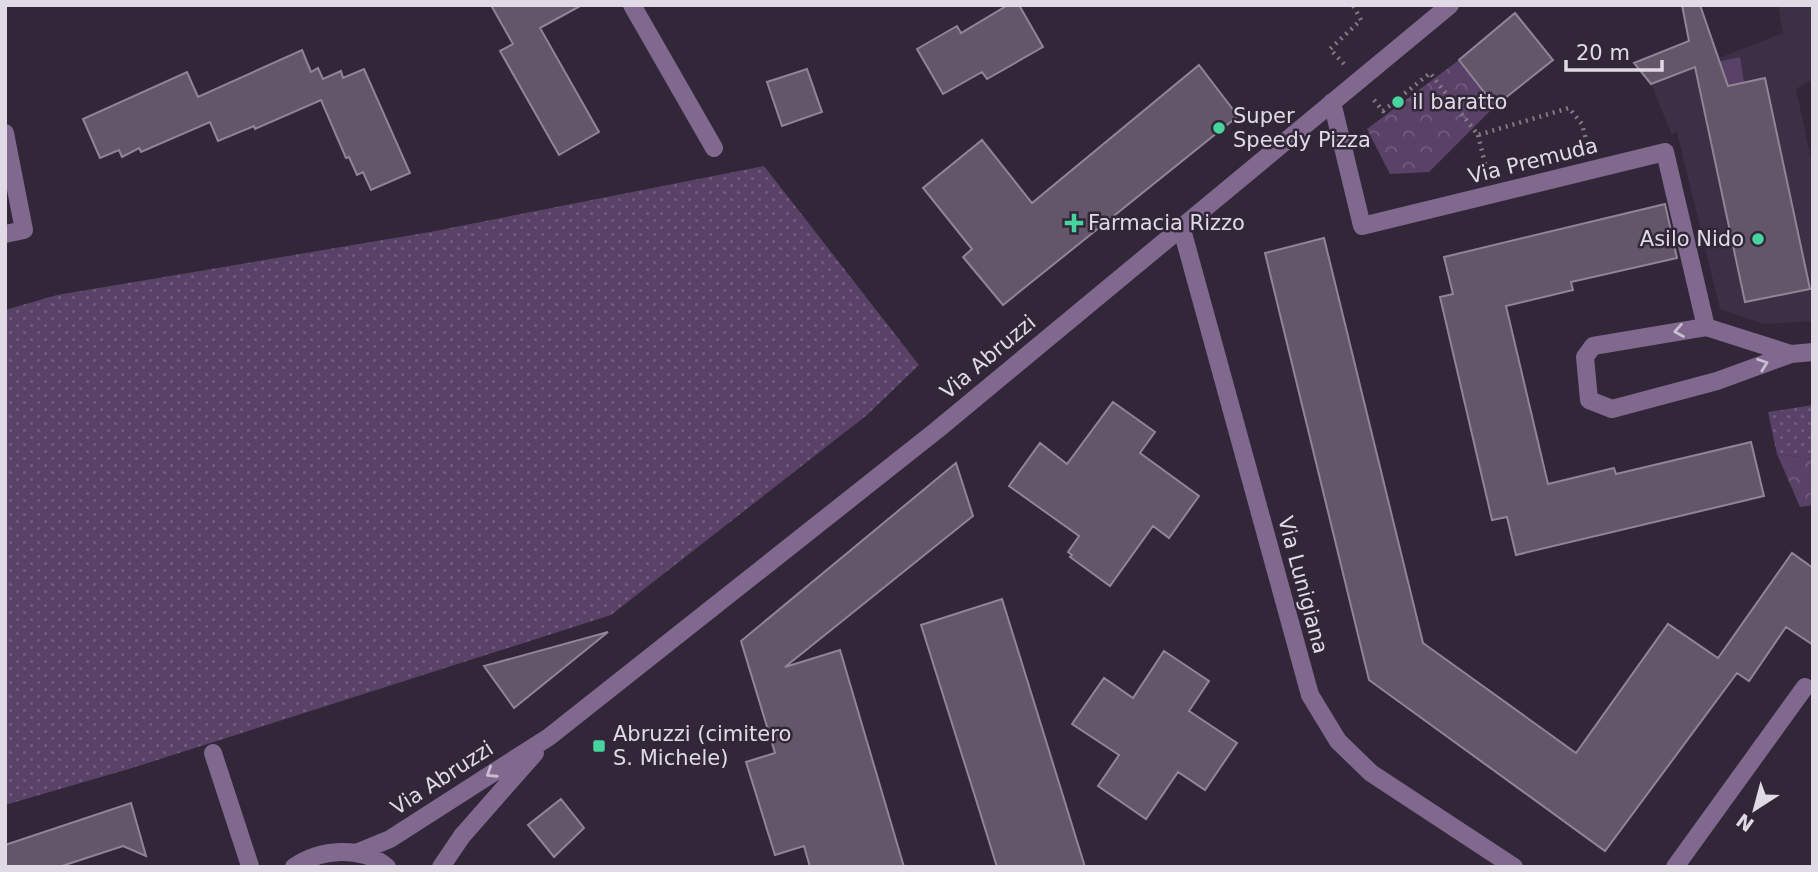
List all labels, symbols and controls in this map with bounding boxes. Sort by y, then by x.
scale bar [1566,28,1662,72]
text: 20 m [1576,41,1630,65]
place label: il baratto [1412,90,1507,114]
marker: il baratto [1390,94,1406,110]
place label: Super Speedy Pizza [1233,104,1371,152]
marker: Super Speedy Pizza [1211,120,1227,136]
street label: Via Premuda [1466,133,1600,189]
place label: Farmacia Rizzo [1088,211,1245,235]
marker: Farmacia Rizzo [1066,215,1082,231]
place label: Asilo Nido [1640,227,1744,251]
marker: Asilo Nido [1750,231,1766,247]
street label: Via Abruzzi [936,310,1040,404]
one-way arrow [1673,323,1685,338]
one-way arrow [1757,358,1769,372]
street label: Via Lunigiana [1273,514,1333,656]
place label: Abruzzi (cimitero S. Michele) [613,722,791,770]
street label: Via Abruzzi [386,736,498,820]
marker: Abruzzi (cimitero S. Michele) [591,738,607,754]
one-way arrow [486,765,499,778]
north arrow [1720,774,1790,844]
text: N [1732,809,1758,836]

